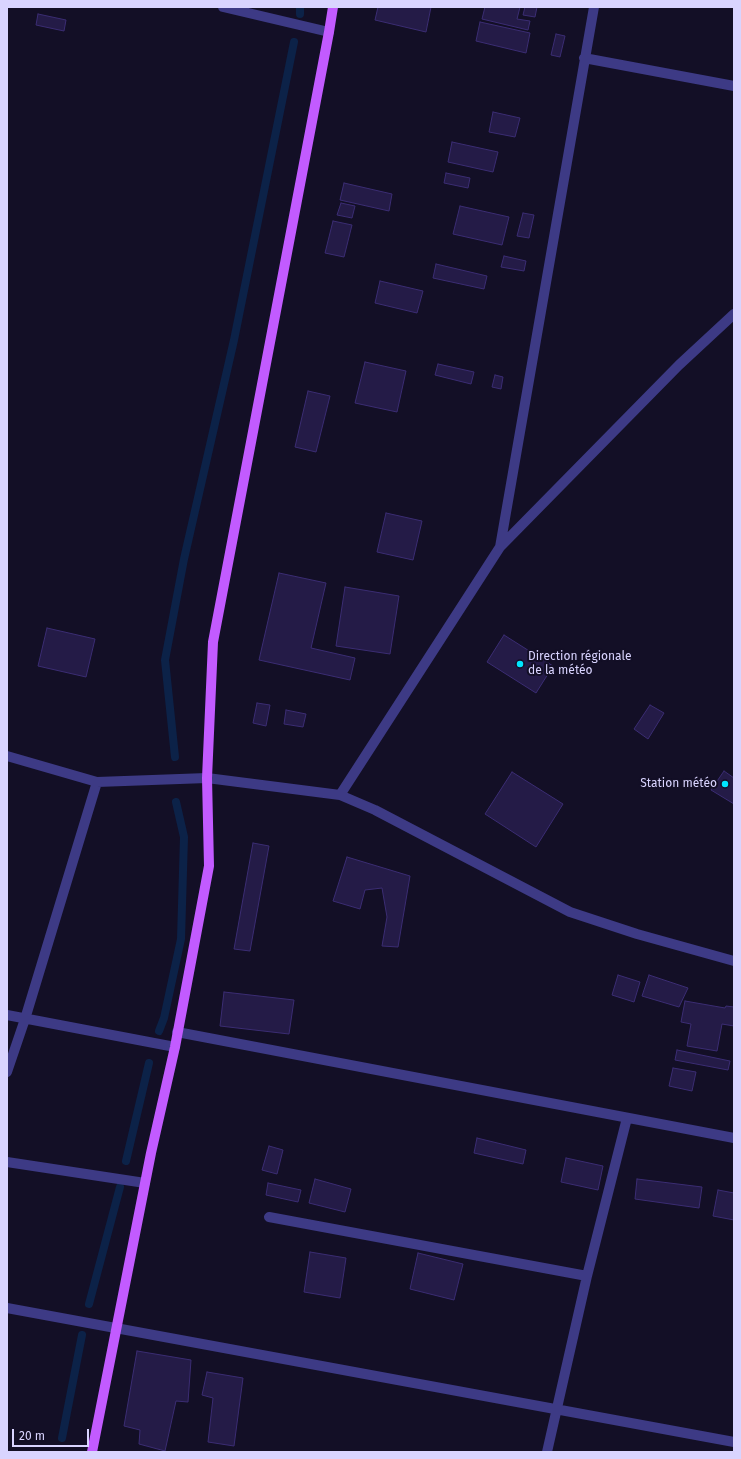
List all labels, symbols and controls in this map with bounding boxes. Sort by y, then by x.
place label: Direction régionale de la météo [528,650,631,678]
marker: Direction régionale de la météo [515,659,525,669]
place label: Station météo [640,777,717,791]
marker: Station météo [720,779,730,789]
scale bar [14,1421,91,1447]
text: 20 m [19,1429,45,1443]

